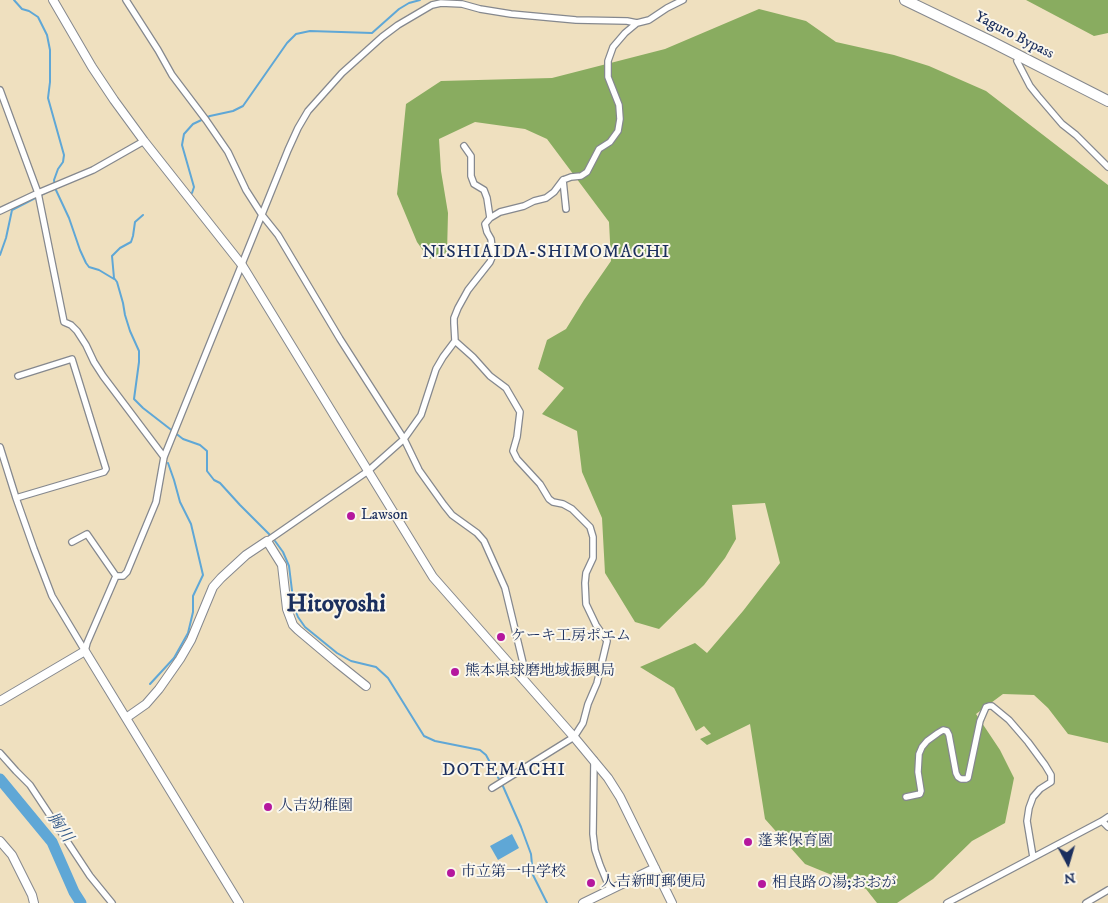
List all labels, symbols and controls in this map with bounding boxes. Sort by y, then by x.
street label: Yaguro Bypass [972,8,1056,64]
district label: NISHIAIDA-SHIMOMACHI [419,242,673,264]
place label: Lawson [361,507,408,525]
marker: Lawson [345,510,357,522]
district label: Hitoyoshi [286,591,386,621]
place label: ケーキ工房ポエム [511,628,631,646]
marker: ケーキ工房ポエム [495,631,507,643]
place label: 熊本県球磨地域振興局 [465,663,615,681]
marker: 熊本県球磨地域振興局 [449,666,461,678]
district label: DOTEMACHI [441,760,567,782]
place label: 人吉幼稚園 [278,798,353,816]
marker: 人吉幼稚園 [262,801,274,813]
water label: 胸川 [42,809,76,847]
place label: 蓬莱保育園 [758,833,833,851]
marker: 蓬莱保育園 [742,836,754,848]
north arrow [1043,838,1093,888]
place label: 市立第一中学校 [461,864,566,882]
marker: 市立第一中学校 [445,867,457,879]
text: N [1063,868,1076,887]
place label: 人吉新町郵便局 [601,874,706,892]
place label: 相良路の湯;おおが [772,875,896,893]
marker: 人吉新町郵便局 [585,877,597,889]
marker: 相良路の湯;おおが [756,878,768,890]

